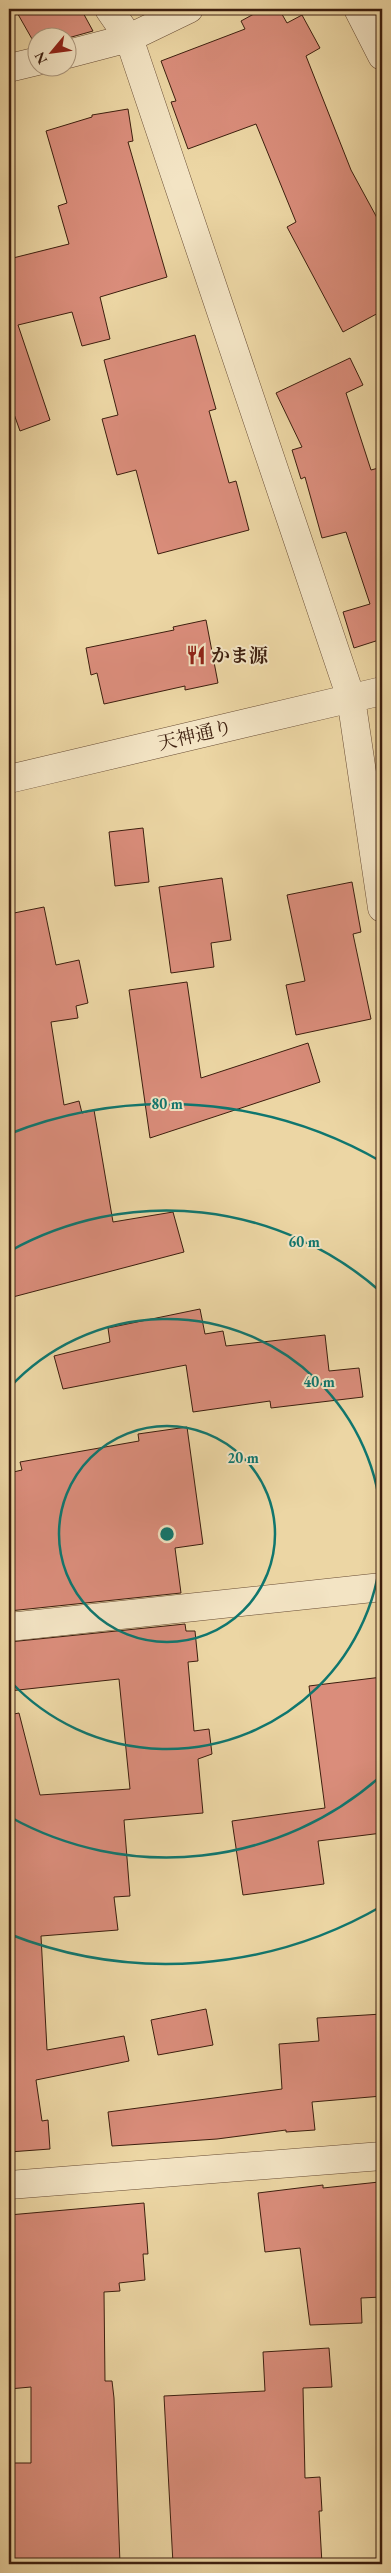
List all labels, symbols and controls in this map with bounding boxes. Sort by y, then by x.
north arrow [28,28,78,78]
text: N [30,48,51,68]
place label: かま源 [211,643,268,668]
restaurant icon: かま源 [185,644,207,666]
street label: 天神通り [155,714,235,756]
text: 80 m [151,1094,183,1113]
text: 60 m [288,1232,320,1251]
text: 40 m [303,1372,335,1391]
text: 20 m [227,1448,259,1467]
centre of rings [158,1525,176,1543]

